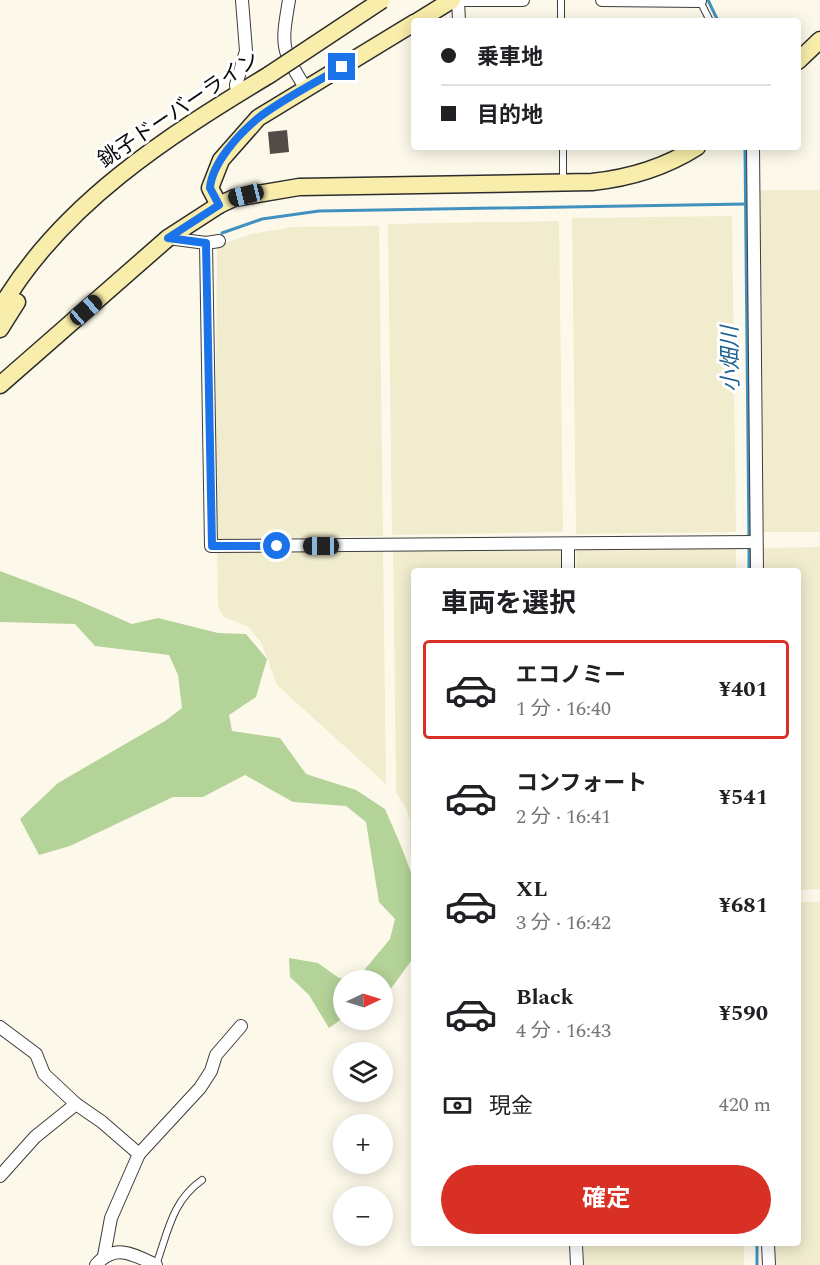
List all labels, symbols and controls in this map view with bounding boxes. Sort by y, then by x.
text: 乗車地 [477,41,543,74]
street label: 銚子ドーバーライン [92,44,266,176]
route end [328,53,355,80]
text: 目的地 [477,99,543,132]
car [226,182,266,208]
car [67,291,105,329]
water label: 小畑川 [714,324,748,392]
route start [263,532,290,559]
car [303,537,339,555]
text: 車両を選択 [441,583,576,625]
text: エコノミー [516,659,626,692]
icon: car [444,663,498,717]
text: ¥401 [719,673,768,706]
text: 1 分 · 16:40 [516,694,611,724]
text: コンフォート [516,767,647,800]
icon: car [444,771,498,825]
text: ¥541 [719,781,768,814]
text: 2 分 · 16:41 [516,802,611,832]
text: XL [516,873,547,906]
icon: car [444,879,498,933]
text: ¥681 [719,889,768,922]
text: 3 分 · 16:42 [516,908,611,938]
north arrow [333,970,393,1030]
map controls [333,970,393,1246]
text: Black [516,981,574,1014]
icon: car [444,987,498,1041]
text: ¥590 [719,997,768,1030]
text: 4 分 · 16:43 [516,1016,611,1046]
button: layers [333,1042,393,1102]
icon: cash [441,1089,474,1122]
text: 現金 [489,1090,533,1123]
text: 420 m [719,1090,771,1120]
button: + [333,1114,393,1174]
button: 確定 [441,1165,771,1234]
button: − [333,1186,393,1246]

